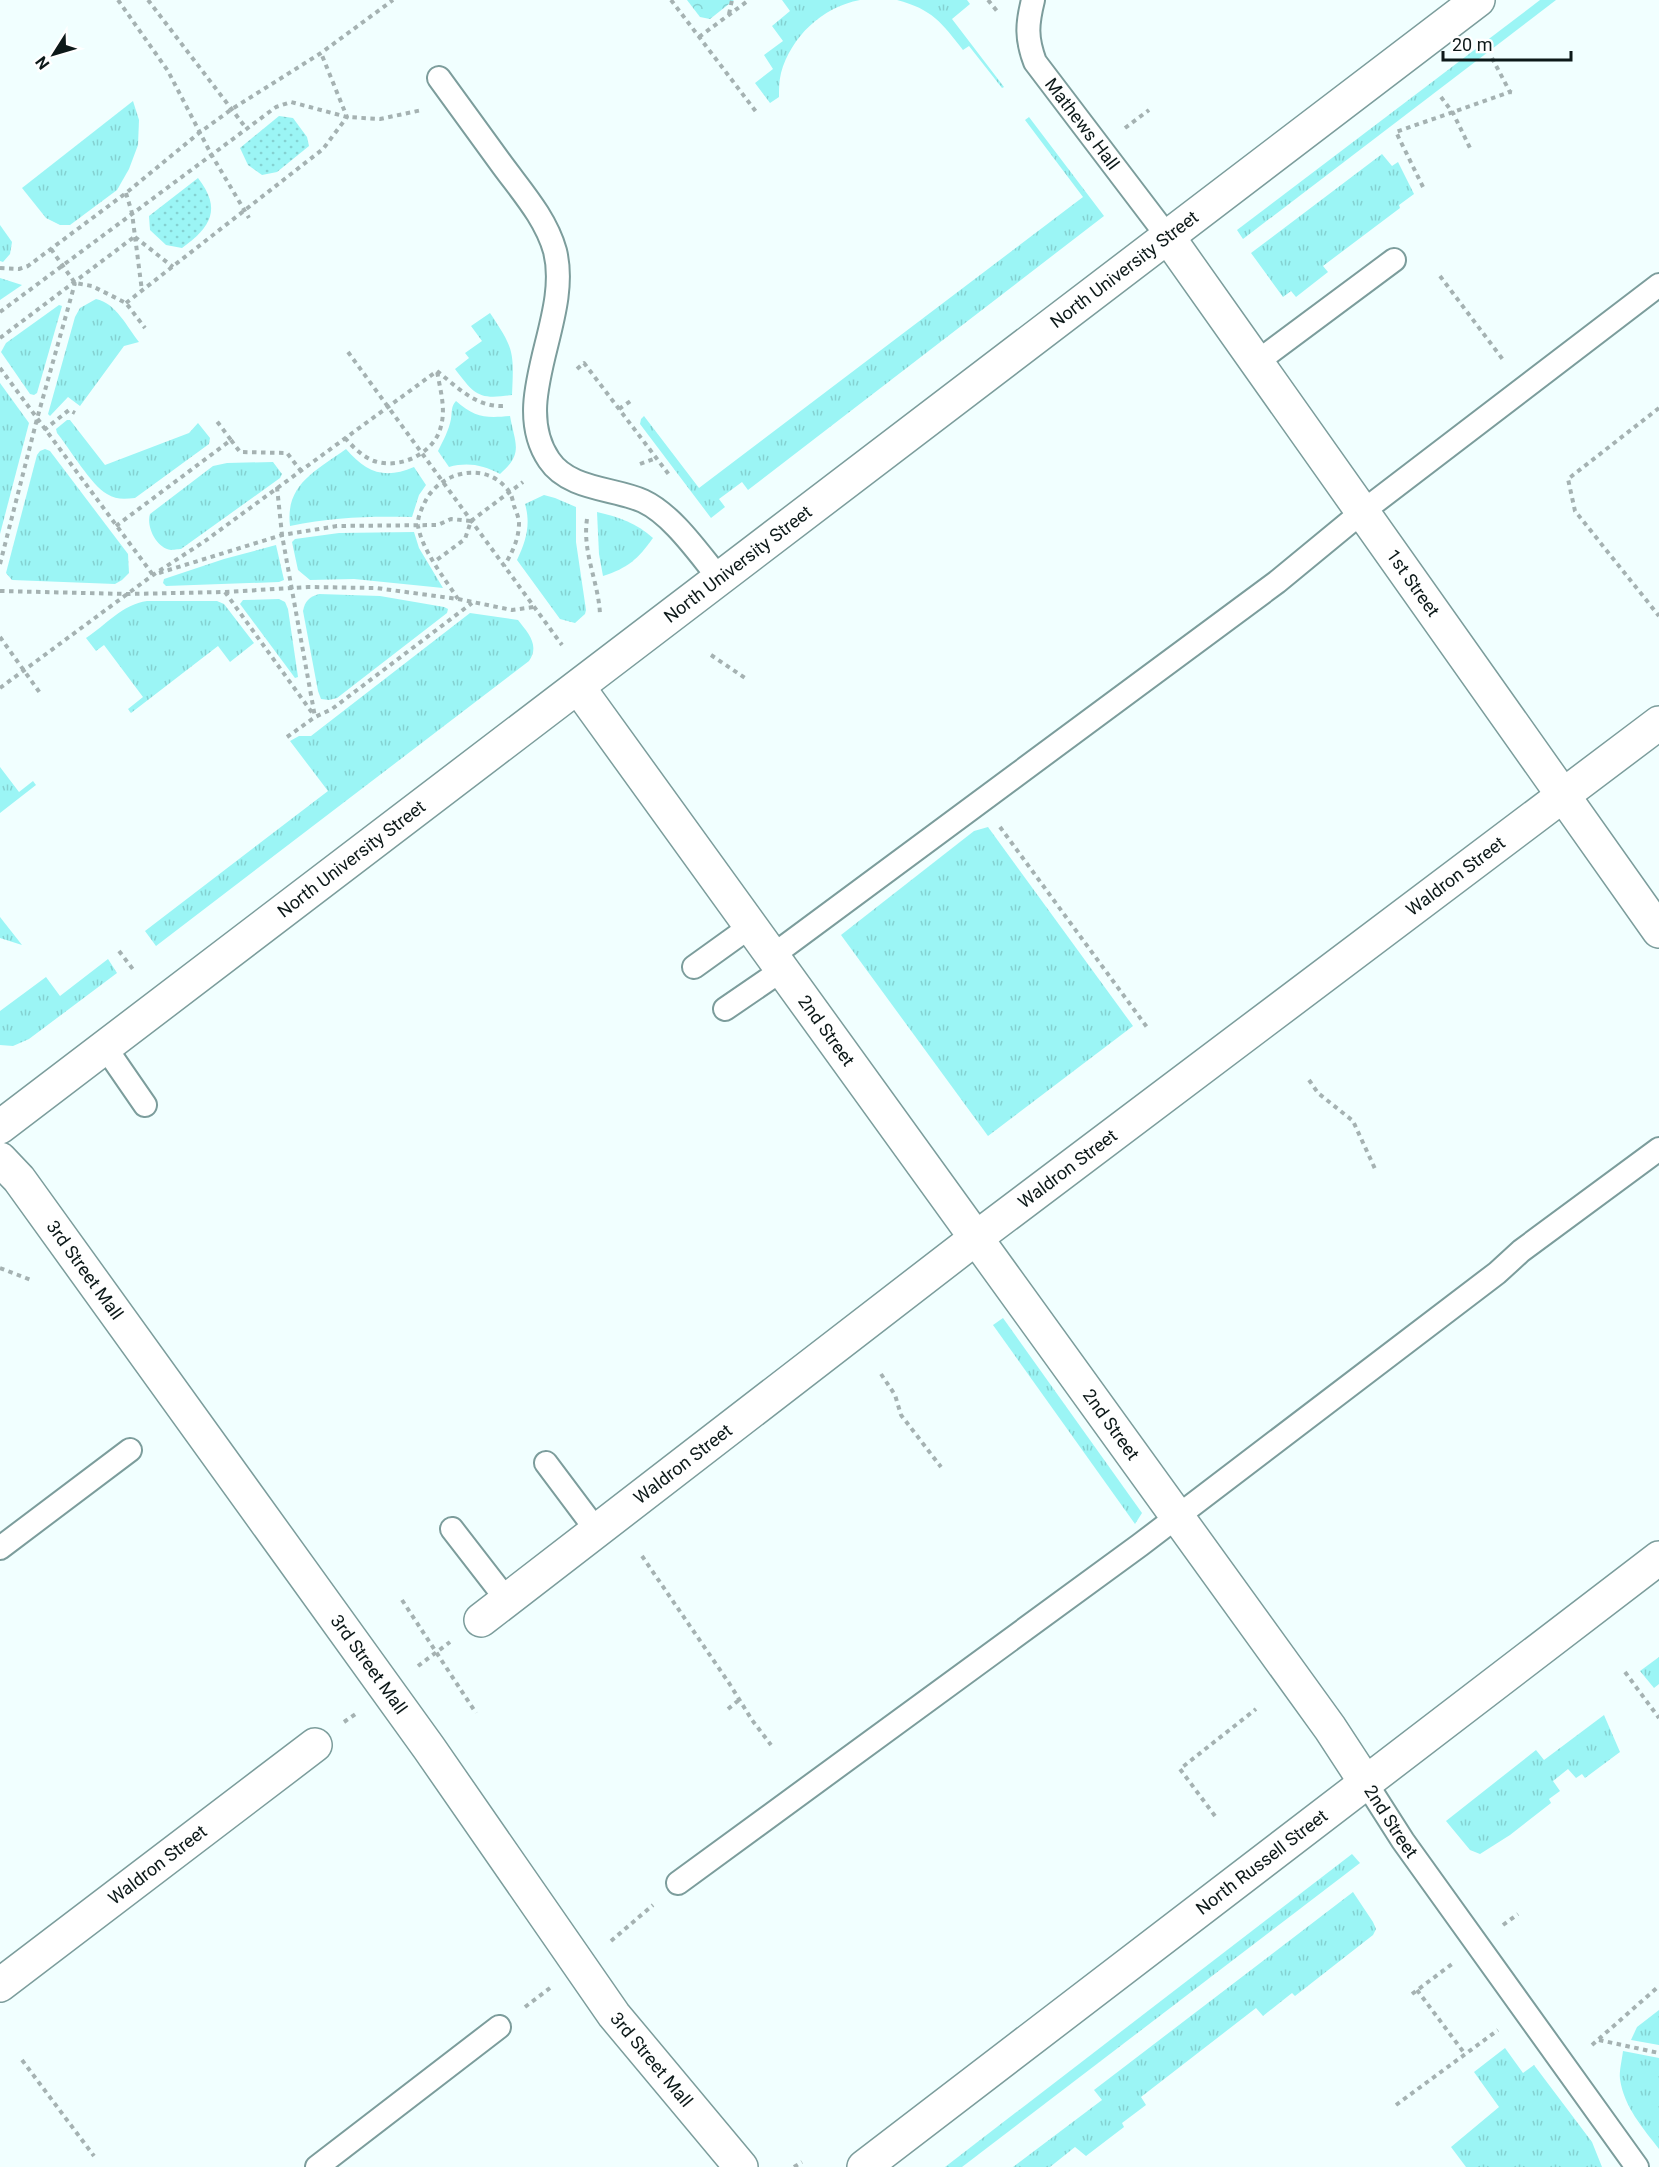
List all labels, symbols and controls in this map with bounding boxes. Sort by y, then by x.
north arrow [24,24,84,84]
scale bar [1443,24,1570,62]
text: 20 m [1452,34,1492,55]
text: N [31,52,53,73]
street label: Mathews Hall [1041,74,1124,174]
street label: North University Street [1046,206,1202,332]
street label: North University Street [660,501,816,627]
street label: 1st Street [1382,545,1444,621]
street label: North University Street [273,796,429,922]
street label: Waldron Street [1402,832,1509,920]
street label: 2nd Street [794,991,859,1070]
street label: Waldron Street [1014,1125,1121,1212]
street label: 3rd Street Mall [42,1216,128,1323]
street label: 2nd Street [1079,1385,1144,1464]
street label: Waldron Street [629,1419,736,1508]
street label: 3rd Street Mall [327,1611,412,1718]
street label: 2nd Street [1360,1781,1423,1862]
street label: North Russell Street [1192,1805,1331,1919]
street label: Waldron Street [104,1820,211,1909]
street label: 3rd Street Mall [606,2008,697,2111]

